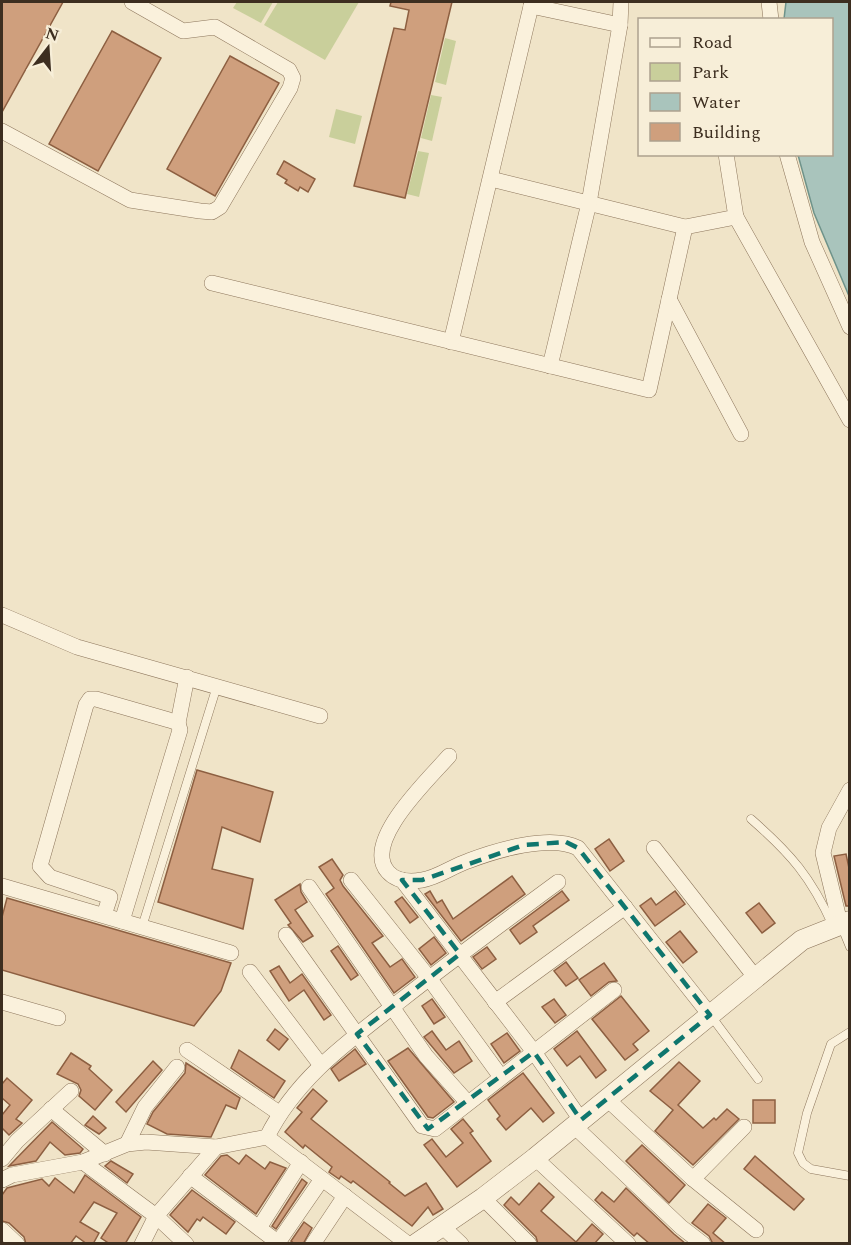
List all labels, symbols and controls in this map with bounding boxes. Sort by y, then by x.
north arrow [18,18,78,78]
legend [638,18,833,156]
text: N [42,21,62,48]
text: Road [692,29,733,56]
text: Park [692,59,729,86]
text: Water [692,89,740,116]
text: Building [692,119,761,146]

